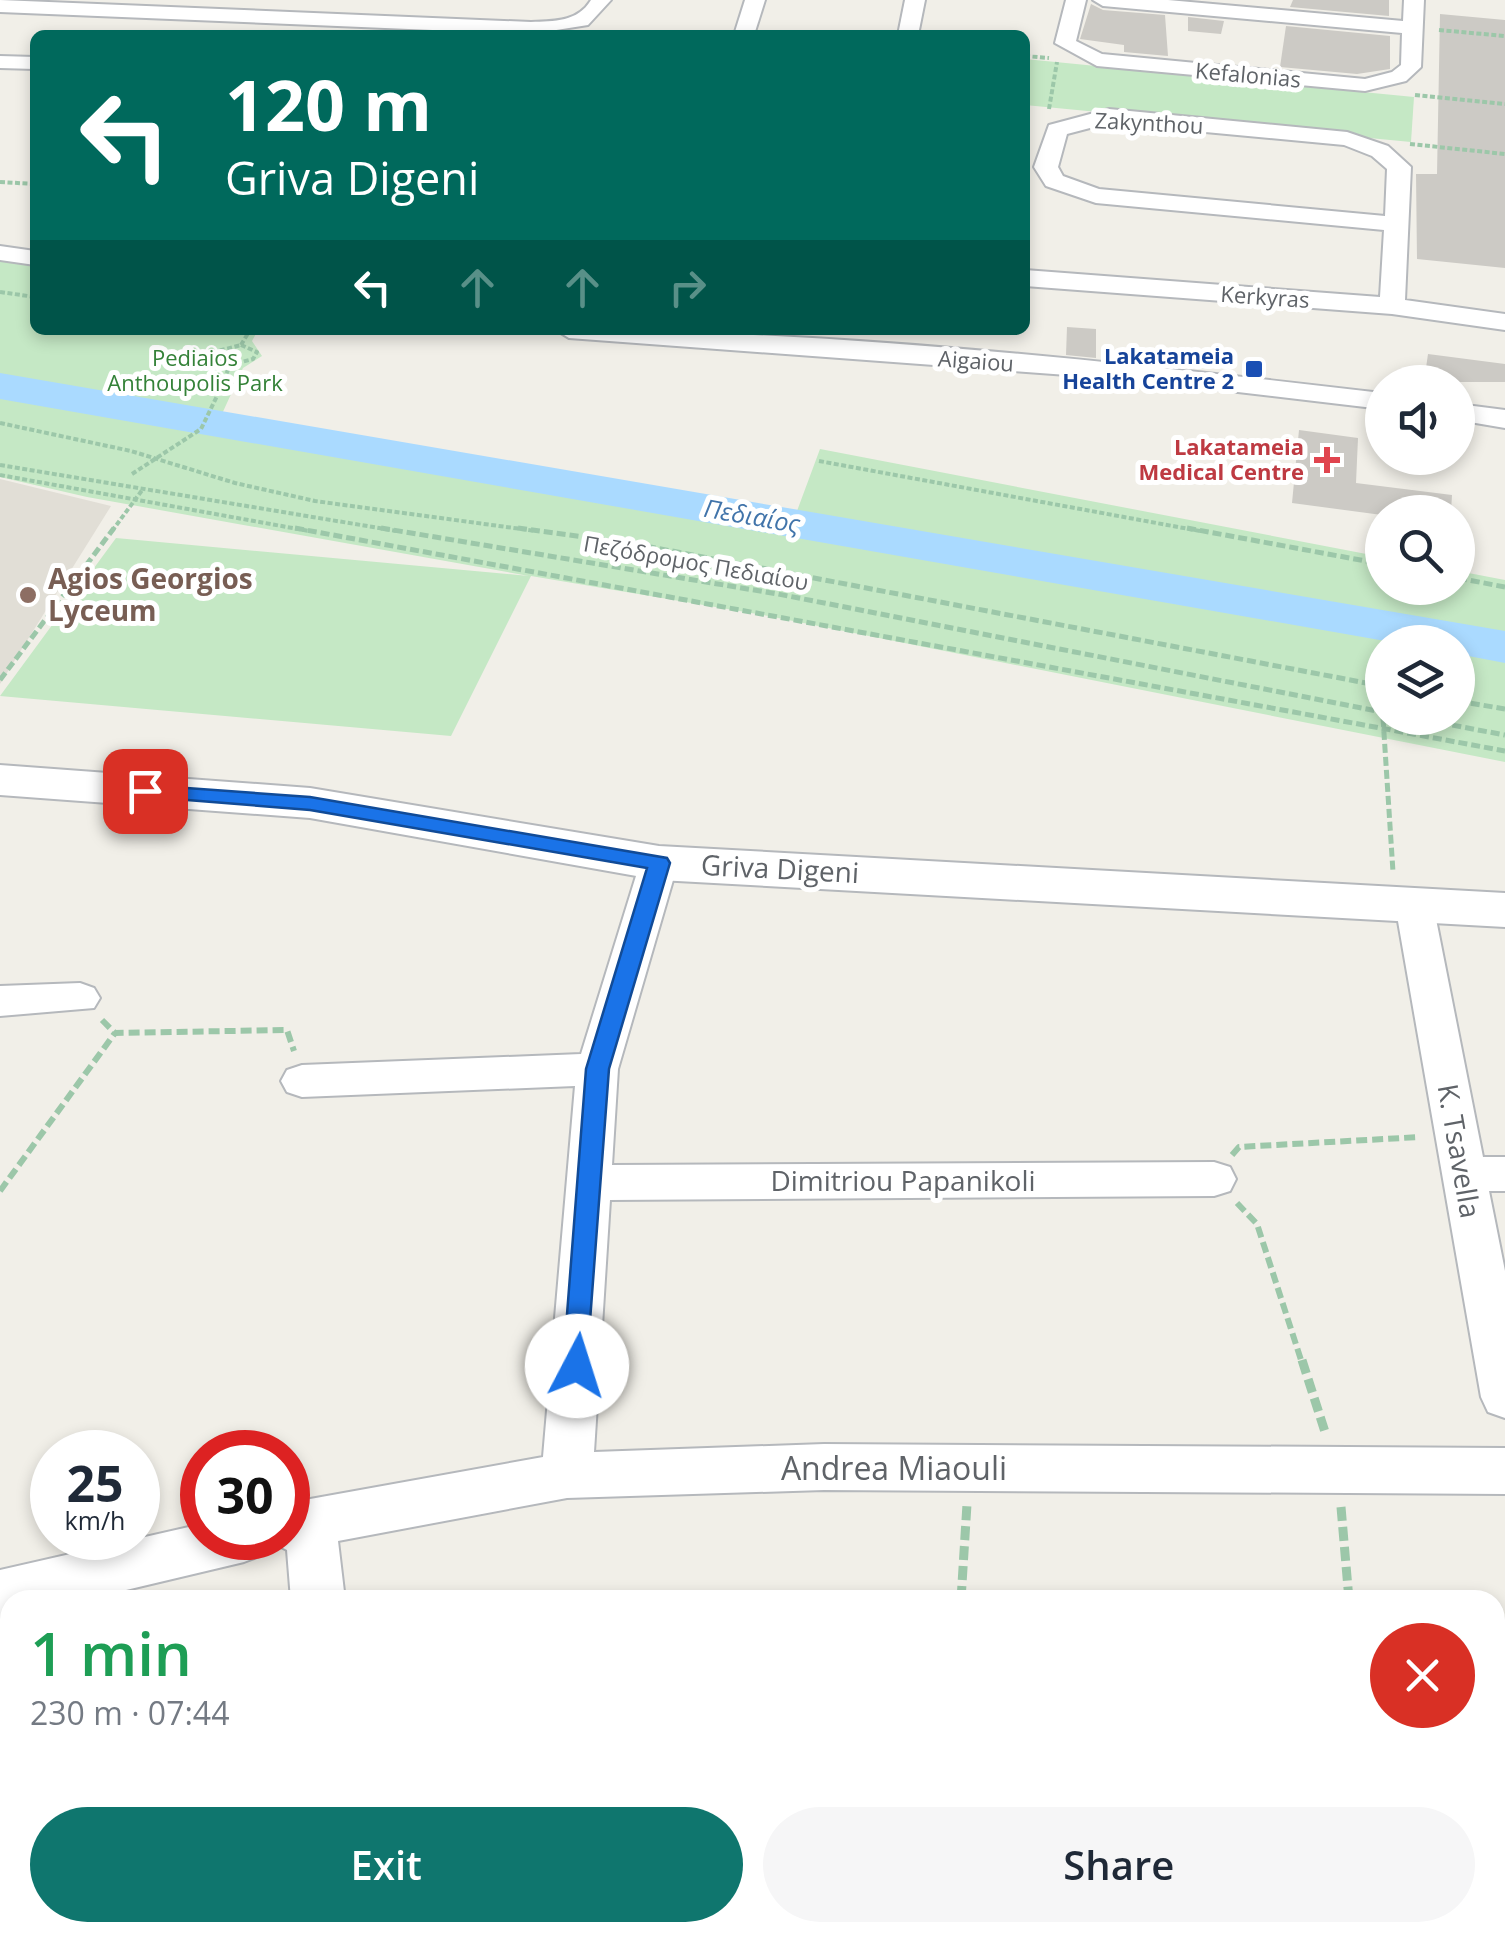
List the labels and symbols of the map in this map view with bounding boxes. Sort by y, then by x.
street label: Kefalonias [1194,54,1302,94]
street label: Zakynthou [1094,104,1204,140]
street label: Kerkyras [1220,278,1311,314]
place label: Lakatameia Health Centre 2 [1062,340,1234,395]
park label: Pediaios Anthoupolis Park [107,342,283,397]
street label: Aigaiou [937,342,1015,378]
marker: Lakatameia Health Centre 2 [1243,358,1265,380]
place label: Lakatameia Medical Centre [1139,431,1304,486]
marker: Lakatameia Medical Centre [1314,447,1340,473]
water label: Πεδιαίος [701,490,804,540]
street label: Πεζόδρομος Πεδιαίου [581,527,811,597]
place label: Agios Georgios Lyceum [48,559,253,629]
marker: Agios Georgios Lyceum [17,584,39,606]
pin [103,749,188,834]
street label: Griva Digeni [700,845,860,891]
street label: K. Tsavella [1430,1081,1490,1221]
street label: Dimitriou Papanikoli [770,1161,1036,1199]
position arrow [525,1314,629,1418]
speed limit sign: 30 [180,1430,310,1560]
street label: Andrea Miaouli [781,1446,1007,1489]

